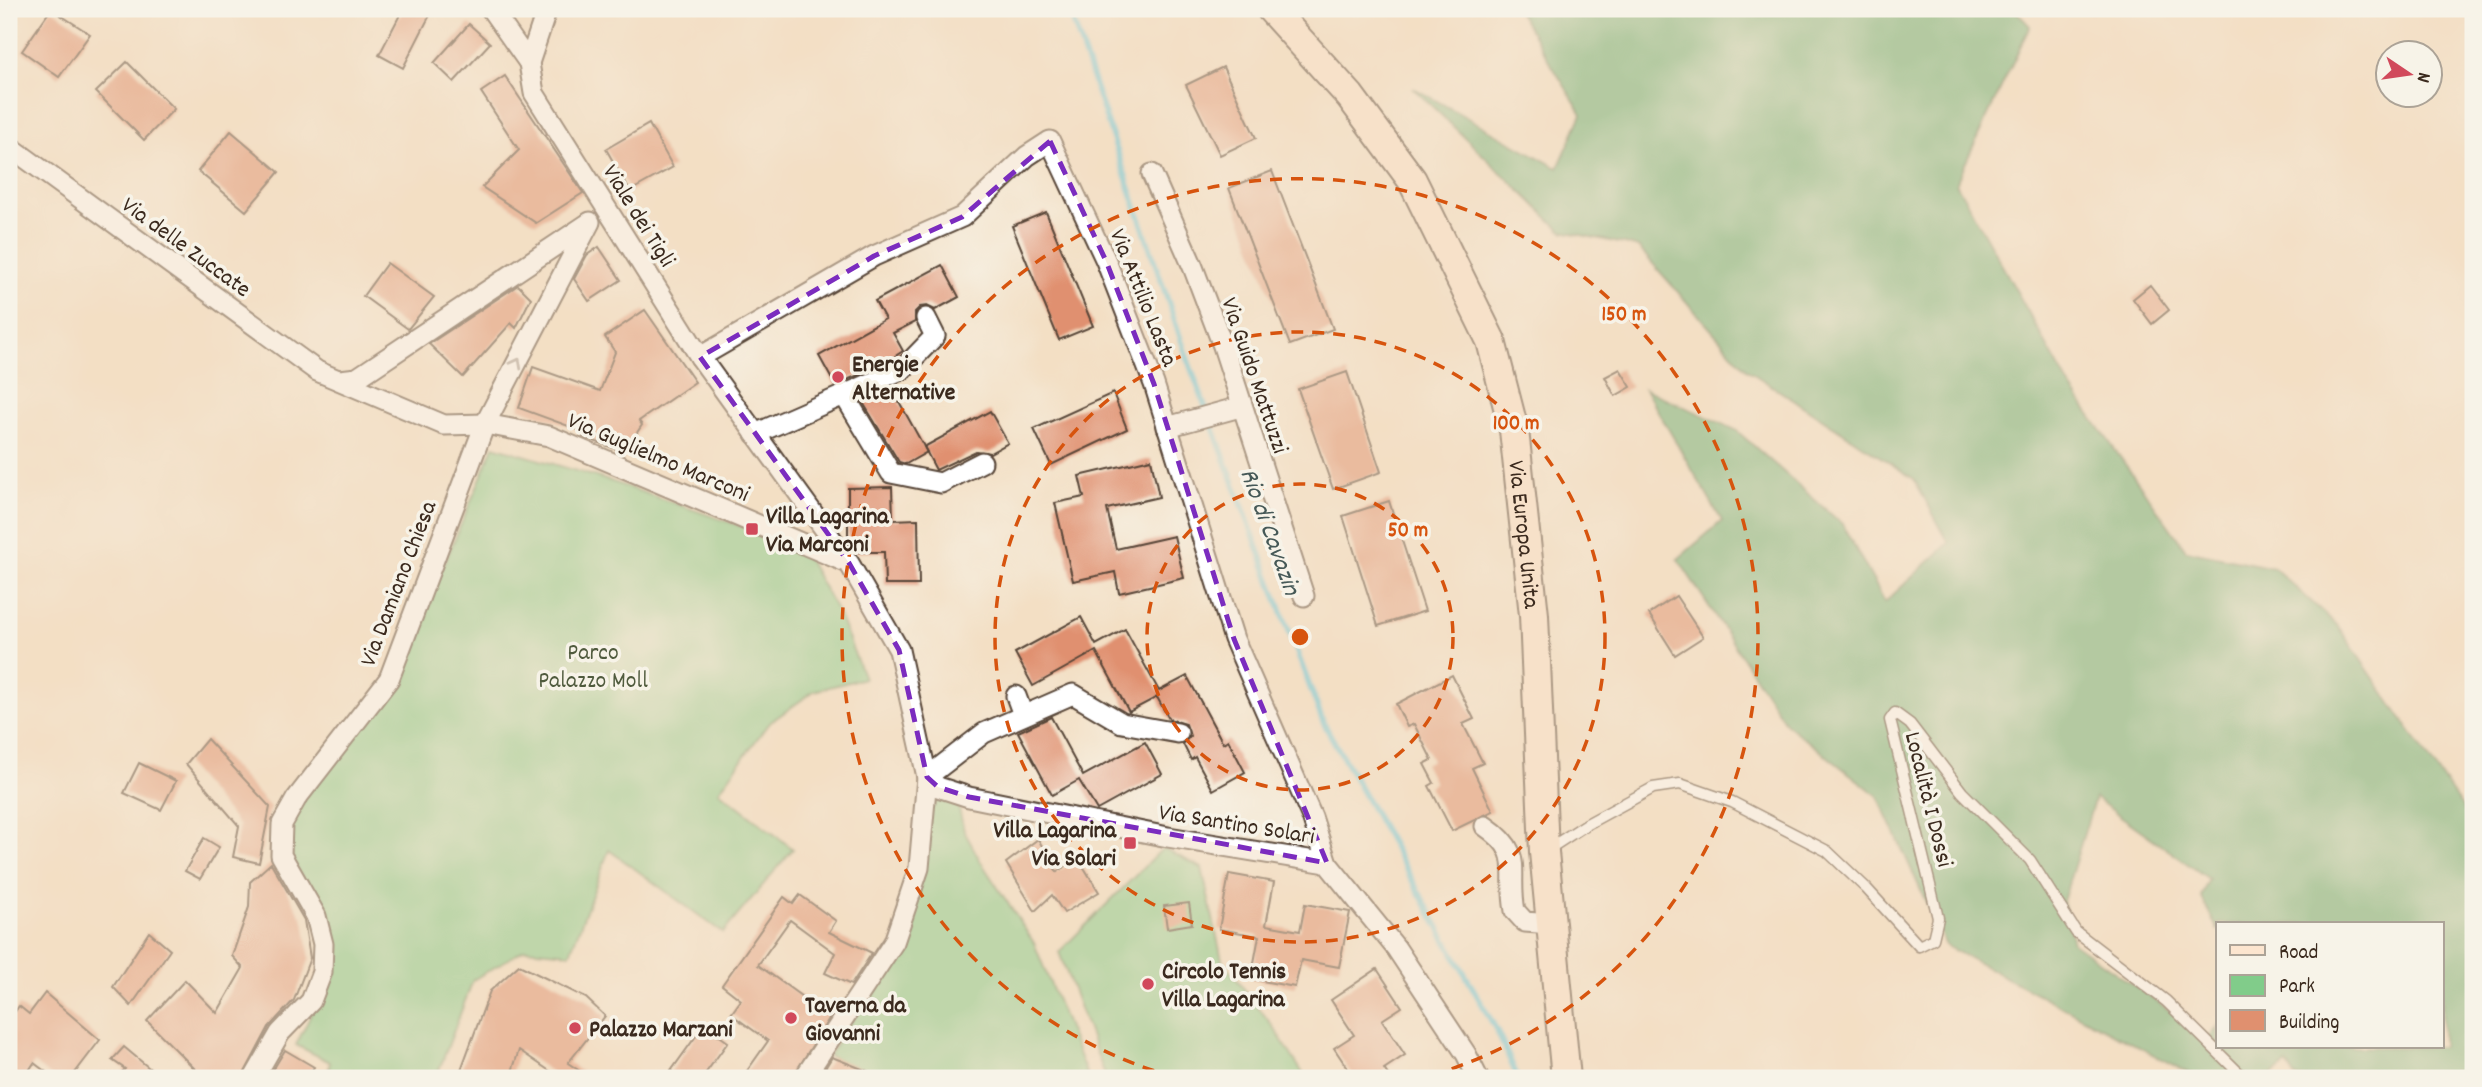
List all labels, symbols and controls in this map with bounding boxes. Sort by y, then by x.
north arrow [2374,38,2444,108]
text: N [2408,69,2436,85]
street label: Viale dei Tigli [592,159,682,274]
street label: Via delle Zuccate [113,190,257,307]
street label: Via Attilio Lasta [1099,224,1186,373]
street label: Via Guido Mattuzzi [1211,293,1296,459]
text: 150 m [1601,301,1647,331]
place label: Energie Alternative [852,349,956,411]
one-way arrow [508,358,522,370]
marker: Energie Alternative [830,369,846,385]
street label: Via Guglielmo Marconi [562,405,754,512]
text: 100 m [1493,410,1539,440]
street label: Via Europa Unita [1497,459,1547,611]
water label: Rio di Cavazin [1229,464,1309,602]
street label: Via Damiano Chiesa [353,496,447,672]
place label: Villa Lagarina Via Marconi [766,501,889,563]
text: 50 m [1388,517,1428,547]
marker: Villa Lagarina Via Marconi [744,521,760,537]
centre of rings [1288,625,1312,649]
park label: Parco Palazzo Moll [538,637,648,699]
street label: Località I Dossi [1894,728,1960,871]
street label: Via Santino Solari [1156,797,1317,855]
place label: Villa Lagarina Via Solari [993,815,1117,877]
marker: Villa Lagarina Via Solari [1122,835,1138,851]
legend [2216,922,2444,1048]
text: Road [2279,939,2318,969]
place label: Circolo Tennis Villa Lagarina [1162,956,1286,1018]
text: Park [2279,973,2315,1003]
marker: Circolo Tennis Villa Lagarina [1140,976,1156,992]
place label: Taverna da Giovanni [805,990,906,1052]
text: Building [2279,1009,2339,1039]
marker: Taverna da Giovanni [783,1010,799,1026]
place label: Palazzo Marzani [589,1014,733,1048]
marker: Palazzo Marzani [567,1020,583,1036]

